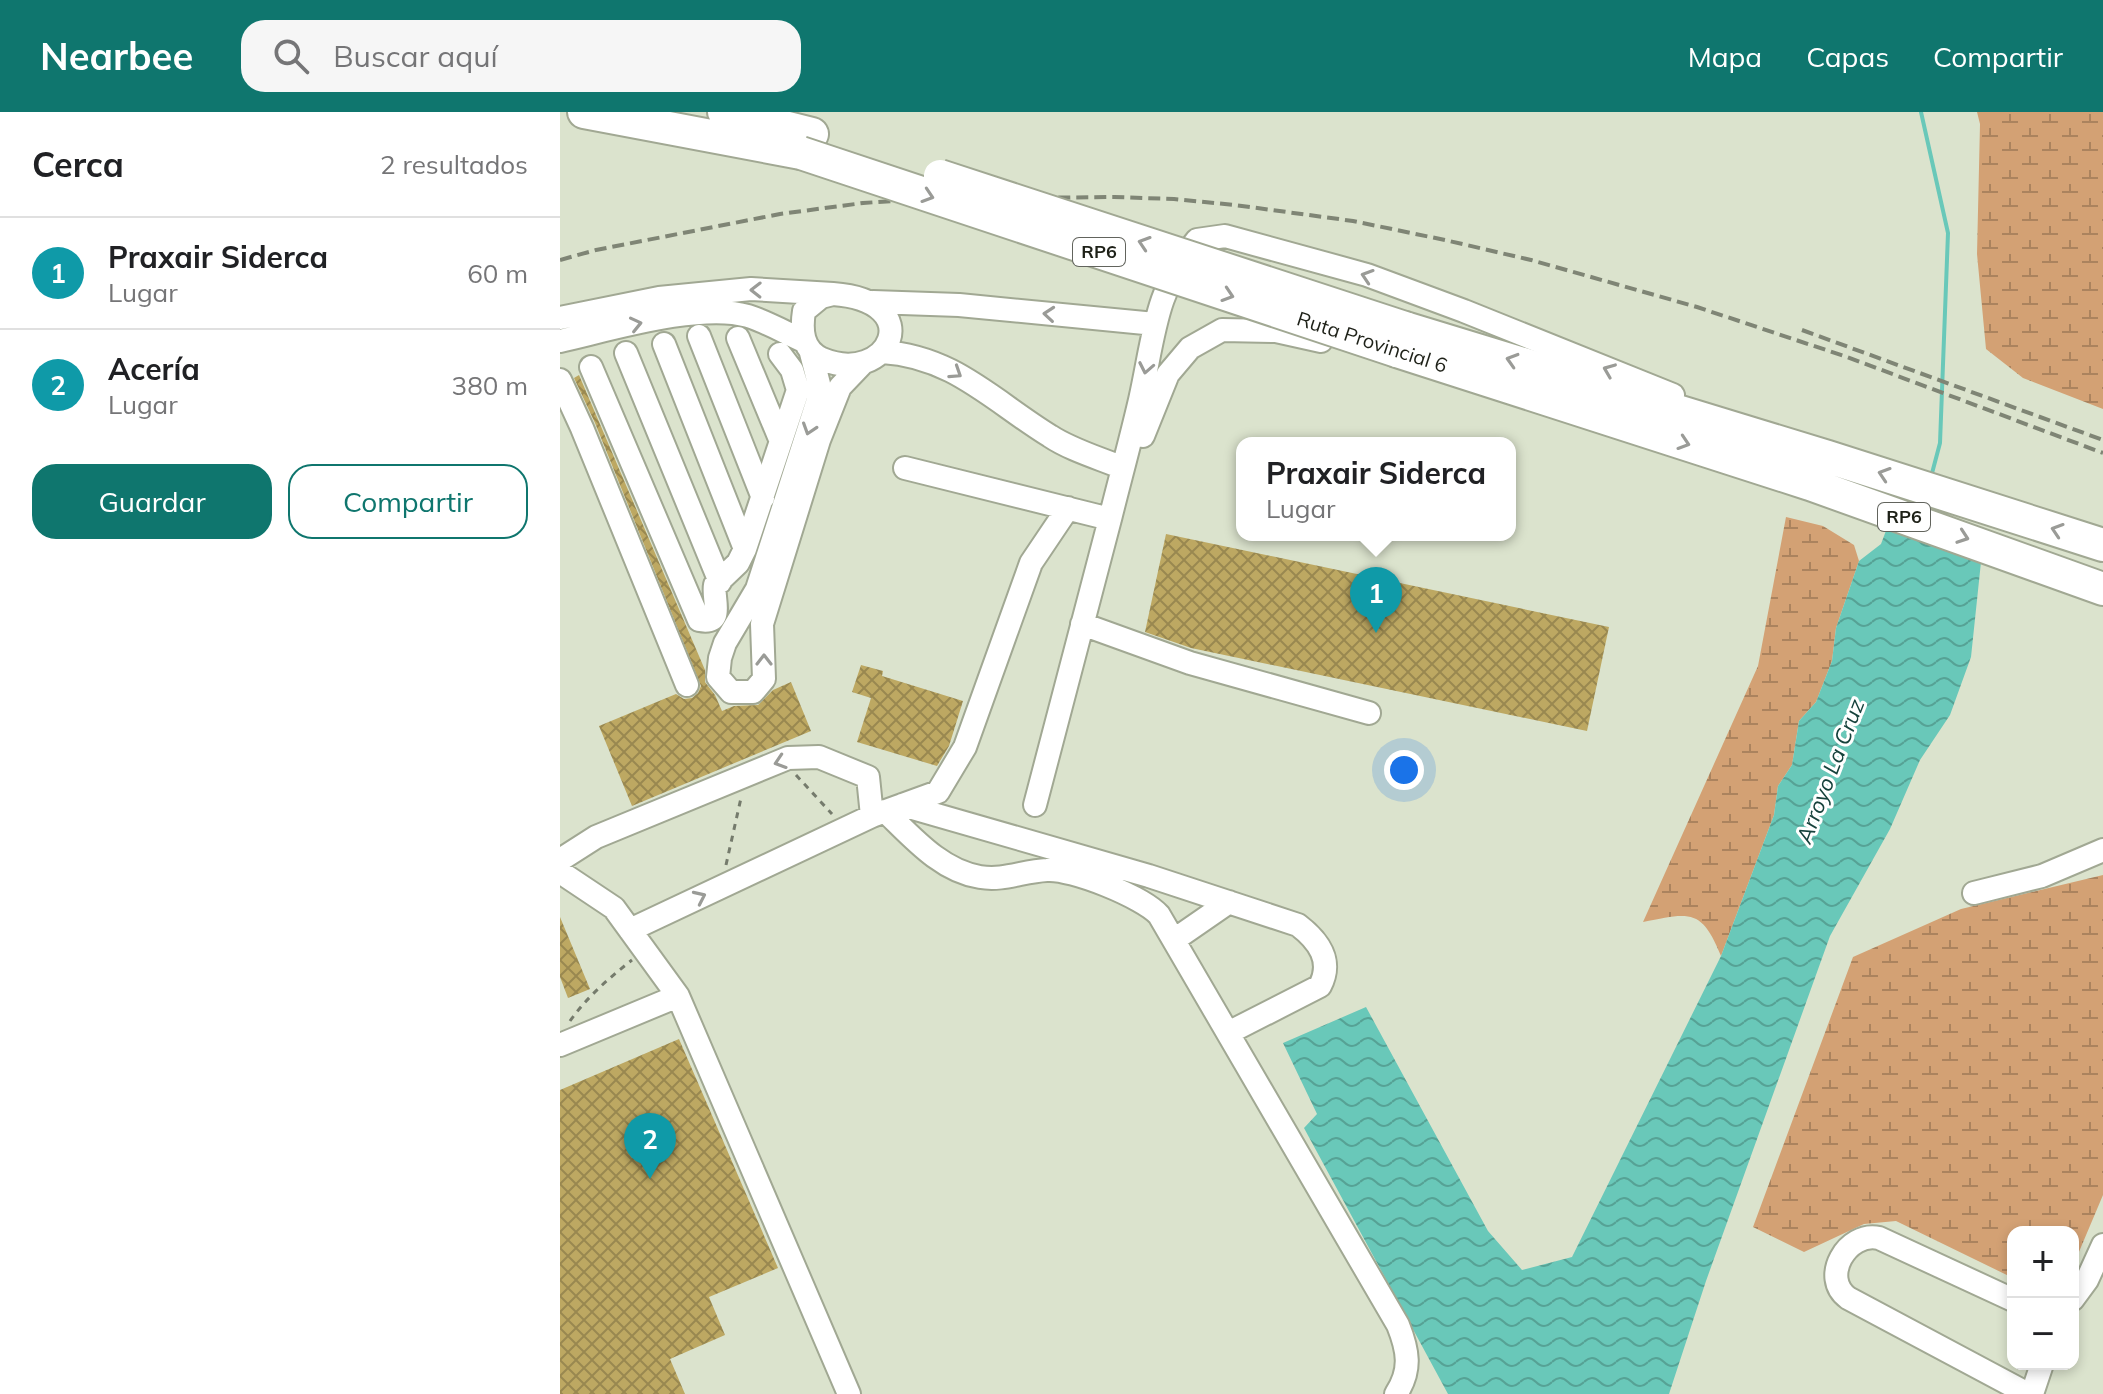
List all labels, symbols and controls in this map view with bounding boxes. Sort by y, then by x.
search box [241,20,801,92]
text: Nearbee [40,32,193,80]
icon: search [269,34,313,78]
text: Buscar aquí [333,37,498,75]
text: Mapa [1688,39,1762,74]
text: Capas [1806,39,1889,74]
text: Compartir [1933,39,2063,74]
text: Cerca [32,143,124,186]
text: 2 resultados [380,148,528,181]
one-way arrow [920,186,934,202]
one-way arrow [1138,236,1152,252]
text: Praxair Siderca [108,238,328,276]
road number: RP6 [1073,238,1125,266]
text: 1 [50,257,66,290]
text: 60 m [467,257,528,290]
one-way arrow [1360,269,1374,285]
text: Lugar [108,276,178,309]
one-way arrow [749,281,762,298]
one-way arrow [1220,285,1234,301]
street label: Ruta Provincial 6 [1294,305,1450,378]
one-way arrow [1042,306,1055,323]
one-way arrow [629,316,642,333]
text: Acería [108,350,200,388]
one-way arrow [1506,353,1520,369]
one-way arrow [1139,361,1156,375]
one-way arrow [947,363,962,378]
one-way arrow [1603,363,1617,379]
text: 2 [50,369,66,402]
text: 380 m [452,369,528,402]
text: Lugar [108,388,178,421]
one-way arrow [802,421,818,435]
one-way arrow [1677,434,1690,450]
popup [1236,437,1516,541]
text: Praxair Siderca [1266,454,1486,492]
button: Guardar [32,464,272,539]
button: Compartir [288,464,528,539]
one-way arrow [1878,468,1892,484]
text: Lugar [1266,492,1336,525]
road number: RP6 [1878,503,1930,531]
one-way arrow [2051,523,2065,539]
one-way arrow [1955,528,1969,544]
pin: 1 [1350,567,1402,633]
one-way arrow [755,653,773,666]
water label: Arroyo La Cruz [1789,694,1871,848]
your location [1384,750,1424,790]
one-way arrow [774,753,787,769]
one-way arrow [692,890,707,906]
pin: 2 [624,1113,676,1179]
map controls [2007,1226,2079,1370]
button: + [2007,1226,2079,1298]
button: − [2007,1298,2079,1370]

